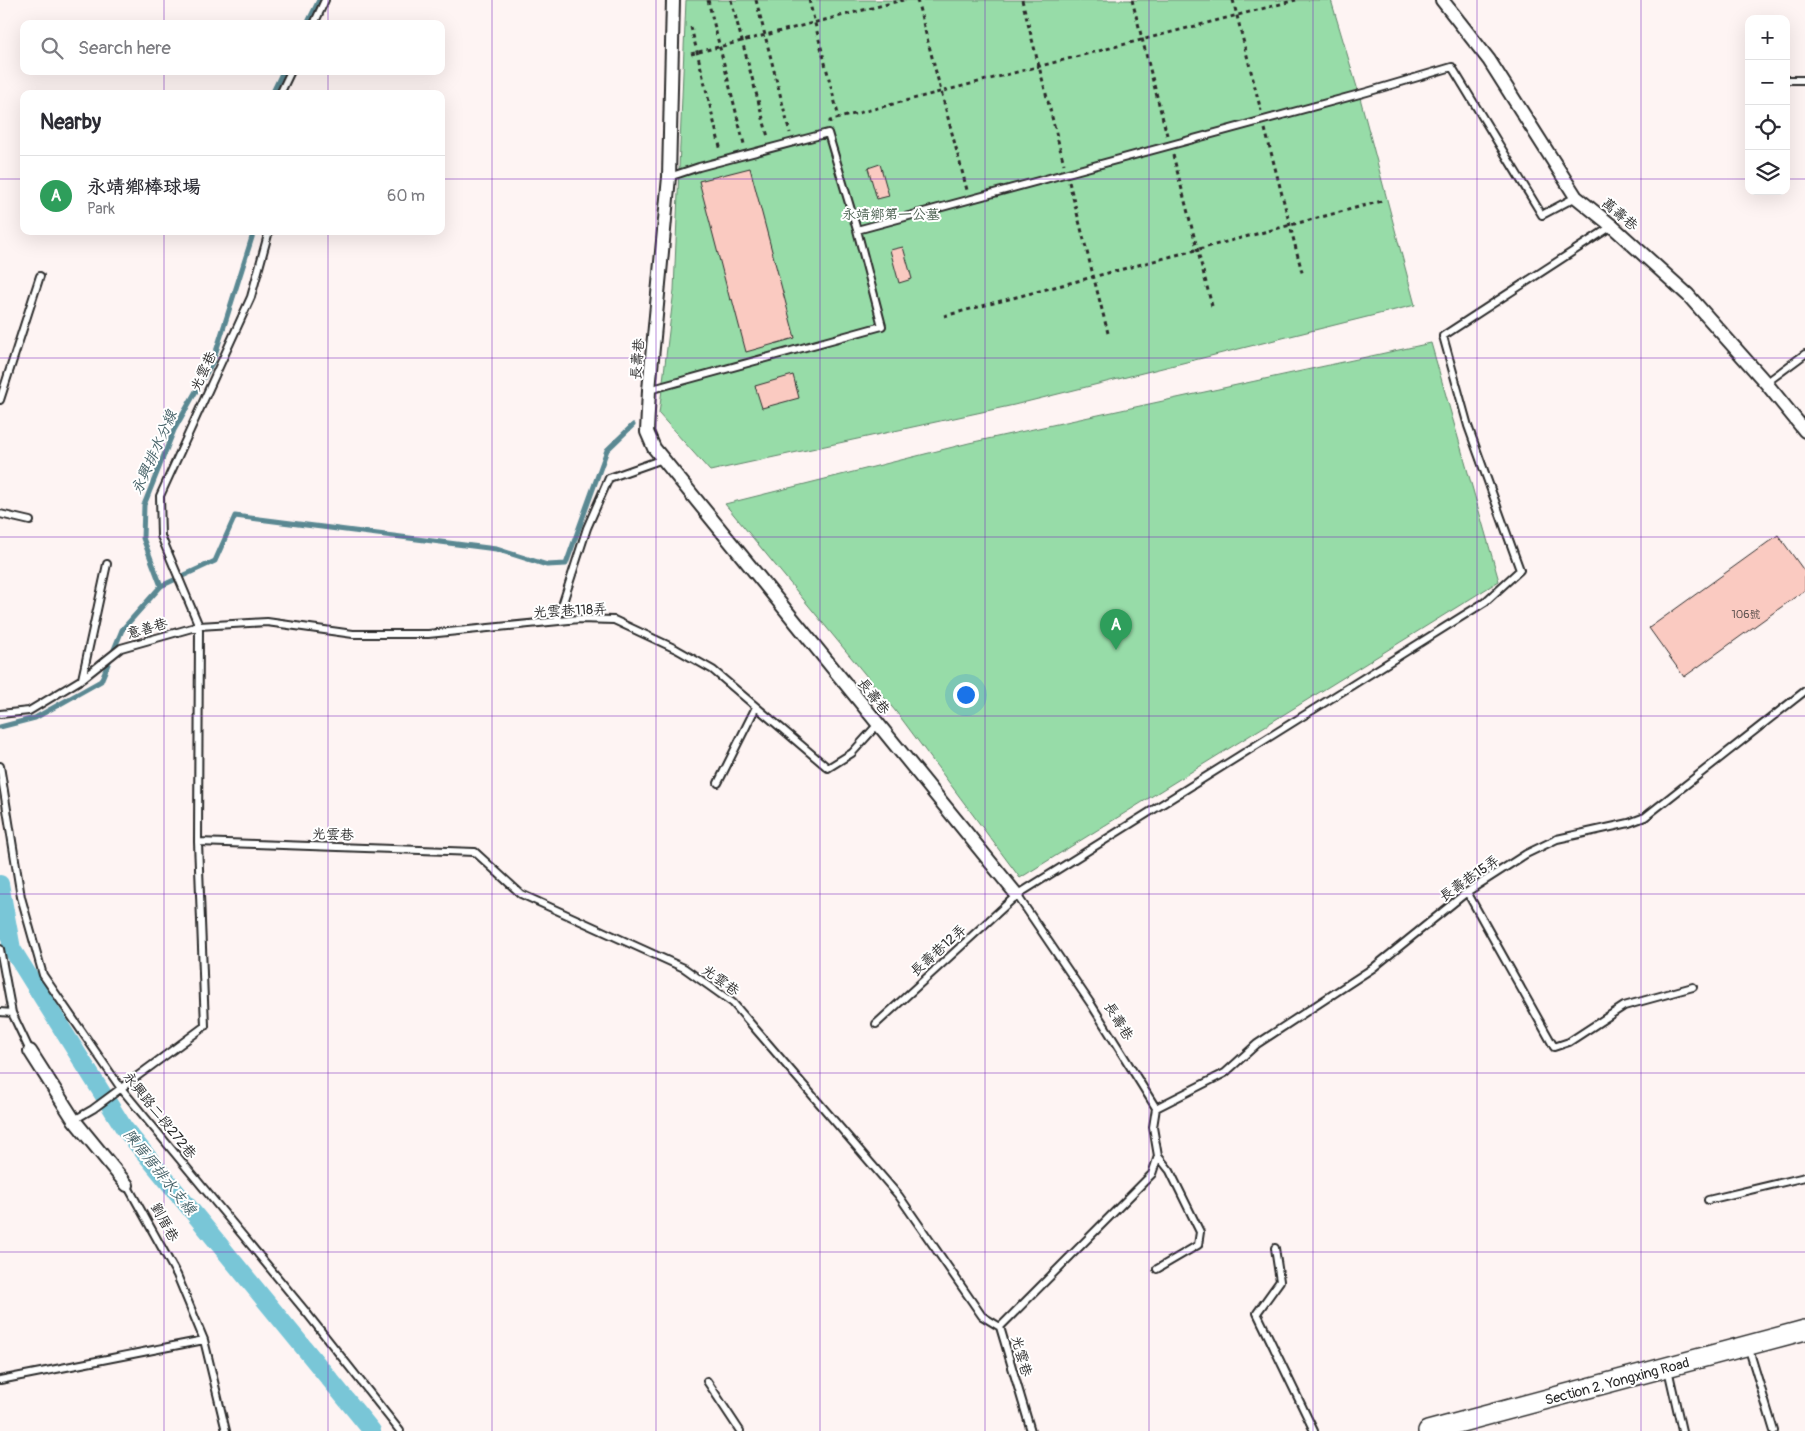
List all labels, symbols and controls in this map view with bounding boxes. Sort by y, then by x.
map controls [1745,15,1790,195]
button: + [1745,15,1790,60]
search box [20,20,445,75]
icon: search [38,34,66,62]
text: Search here [78,36,171,60]
button: − [1745,60,1790,105]
button: locate [1745,105,1790,150]
text: Nearby [40,109,101,136]
button: layers [1745,150,1790,195]
text: 永靖鄉棒球場 [87,175,201,199]
text: A [51,186,61,206]
text: 60 m [387,186,425,206]
street label: 萬壽巷 [1598,194,1642,235]
text: Park [87,199,115,219]
park label: 永靖鄉第一公墓 [842,206,940,223]
street label: 長壽巷 [627,336,648,381]
street label: 光雲巷 [187,348,220,394]
water label: 永興排水分線 [127,406,182,497]
street label: 光雲巷118弄 [533,600,607,621]
house number: 106號 [1731,608,1761,621]
pin: A [1100,609,1132,650]
street label: 意善巷 [125,614,171,642]
street label: 長壽巷 [854,675,894,719]
your location [953,682,979,708]
street label: 光雲巷 [312,825,355,844]
street label: 長壽巷15弄 [1436,852,1502,905]
street label: 長壽巷12弄 [907,921,970,980]
street label: 光雲巷 [699,961,744,1000]
street label: 長壽巷 [1100,999,1137,1044]
street label: 永興路二段272巷 [119,1068,201,1163]
water label: 陳厝厝排水支線 [119,1126,201,1220]
street label: 劉厝巷 [147,1200,183,1246]
street label: 光雲巷 [1008,1334,1036,1380]
street label: Section 2, Yongxing Road [1543,1354,1691,1409]

